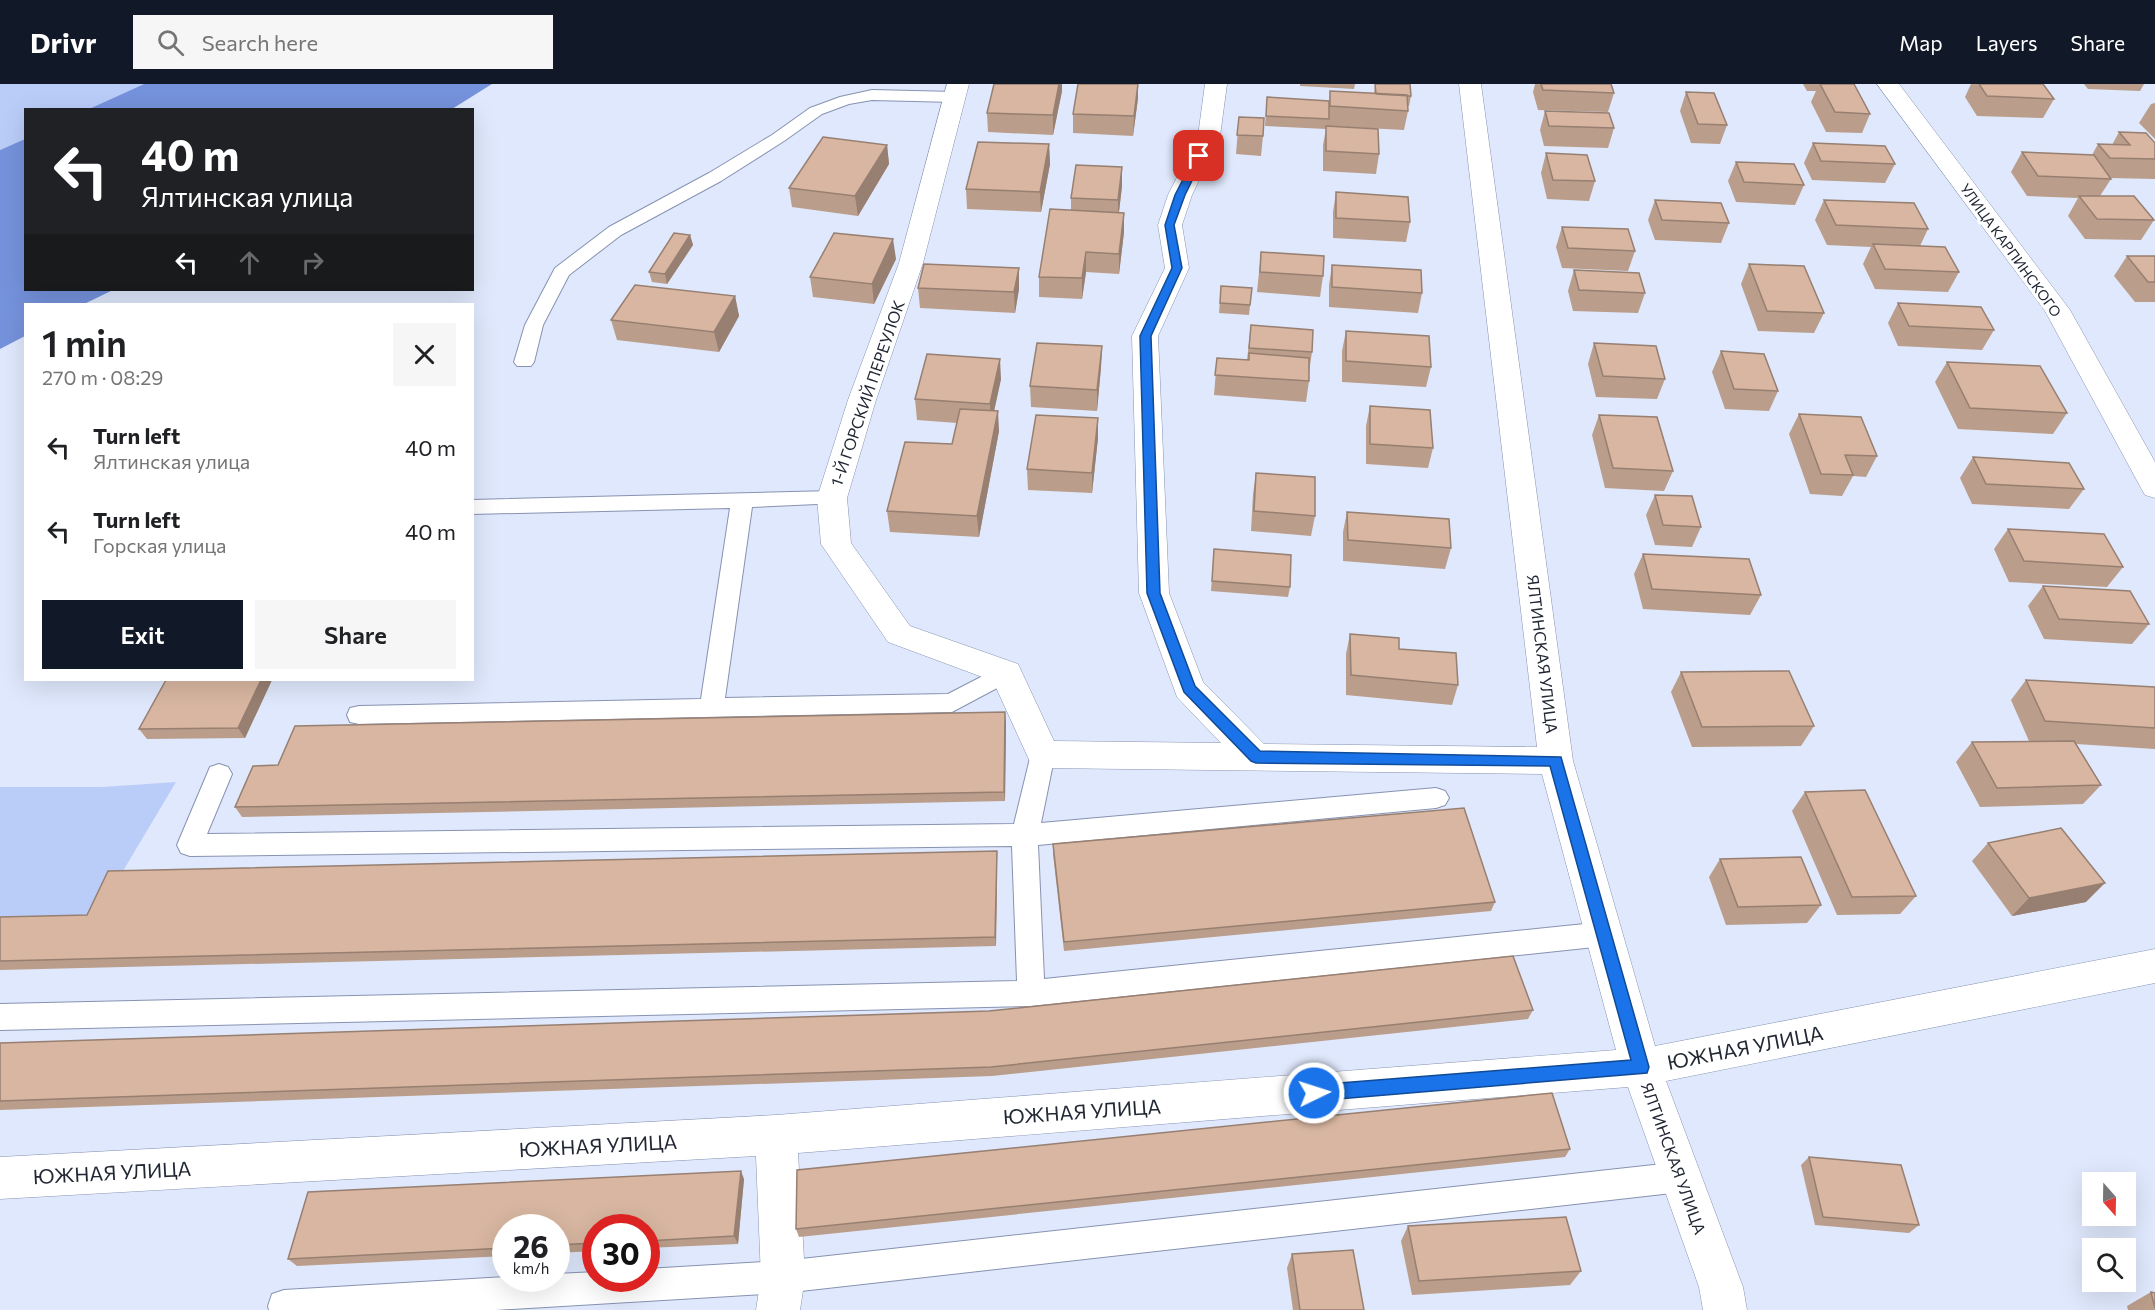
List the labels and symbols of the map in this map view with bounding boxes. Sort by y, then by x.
pin [1173,130,1224,181]
street label: УЛИЦА КАРПИНСКОГО [1957,180,2065,320]
street label: 1-Й ГОРСКИЙ ПЕРЕУЛОК [826,297,908,488]
street label: ЯЛТИНСКАЯ УЛИЦА [1524,573,1562,735]
street label: ЮЖНАЯ УЛИЦА [1665,1020,1825,1074]
position arrow [1282,1061,1346,1125]
street label: ЯЛТИНСКАЯ УЛИЦА [1638,1079,1710,1237]
street label: ЮЖНАЯ УЛИЦА [1002,1093,1162,1128]
street label: ЮЖНАЯ УЛИЦА [518,1129,678,1161]
street label: ЮЖНАЯ УЛИЦА [32,1156,192,1188]
north arrow [2082,1172,2136,1226]
speed limit sign: 30 [582,1214,660,1292]

